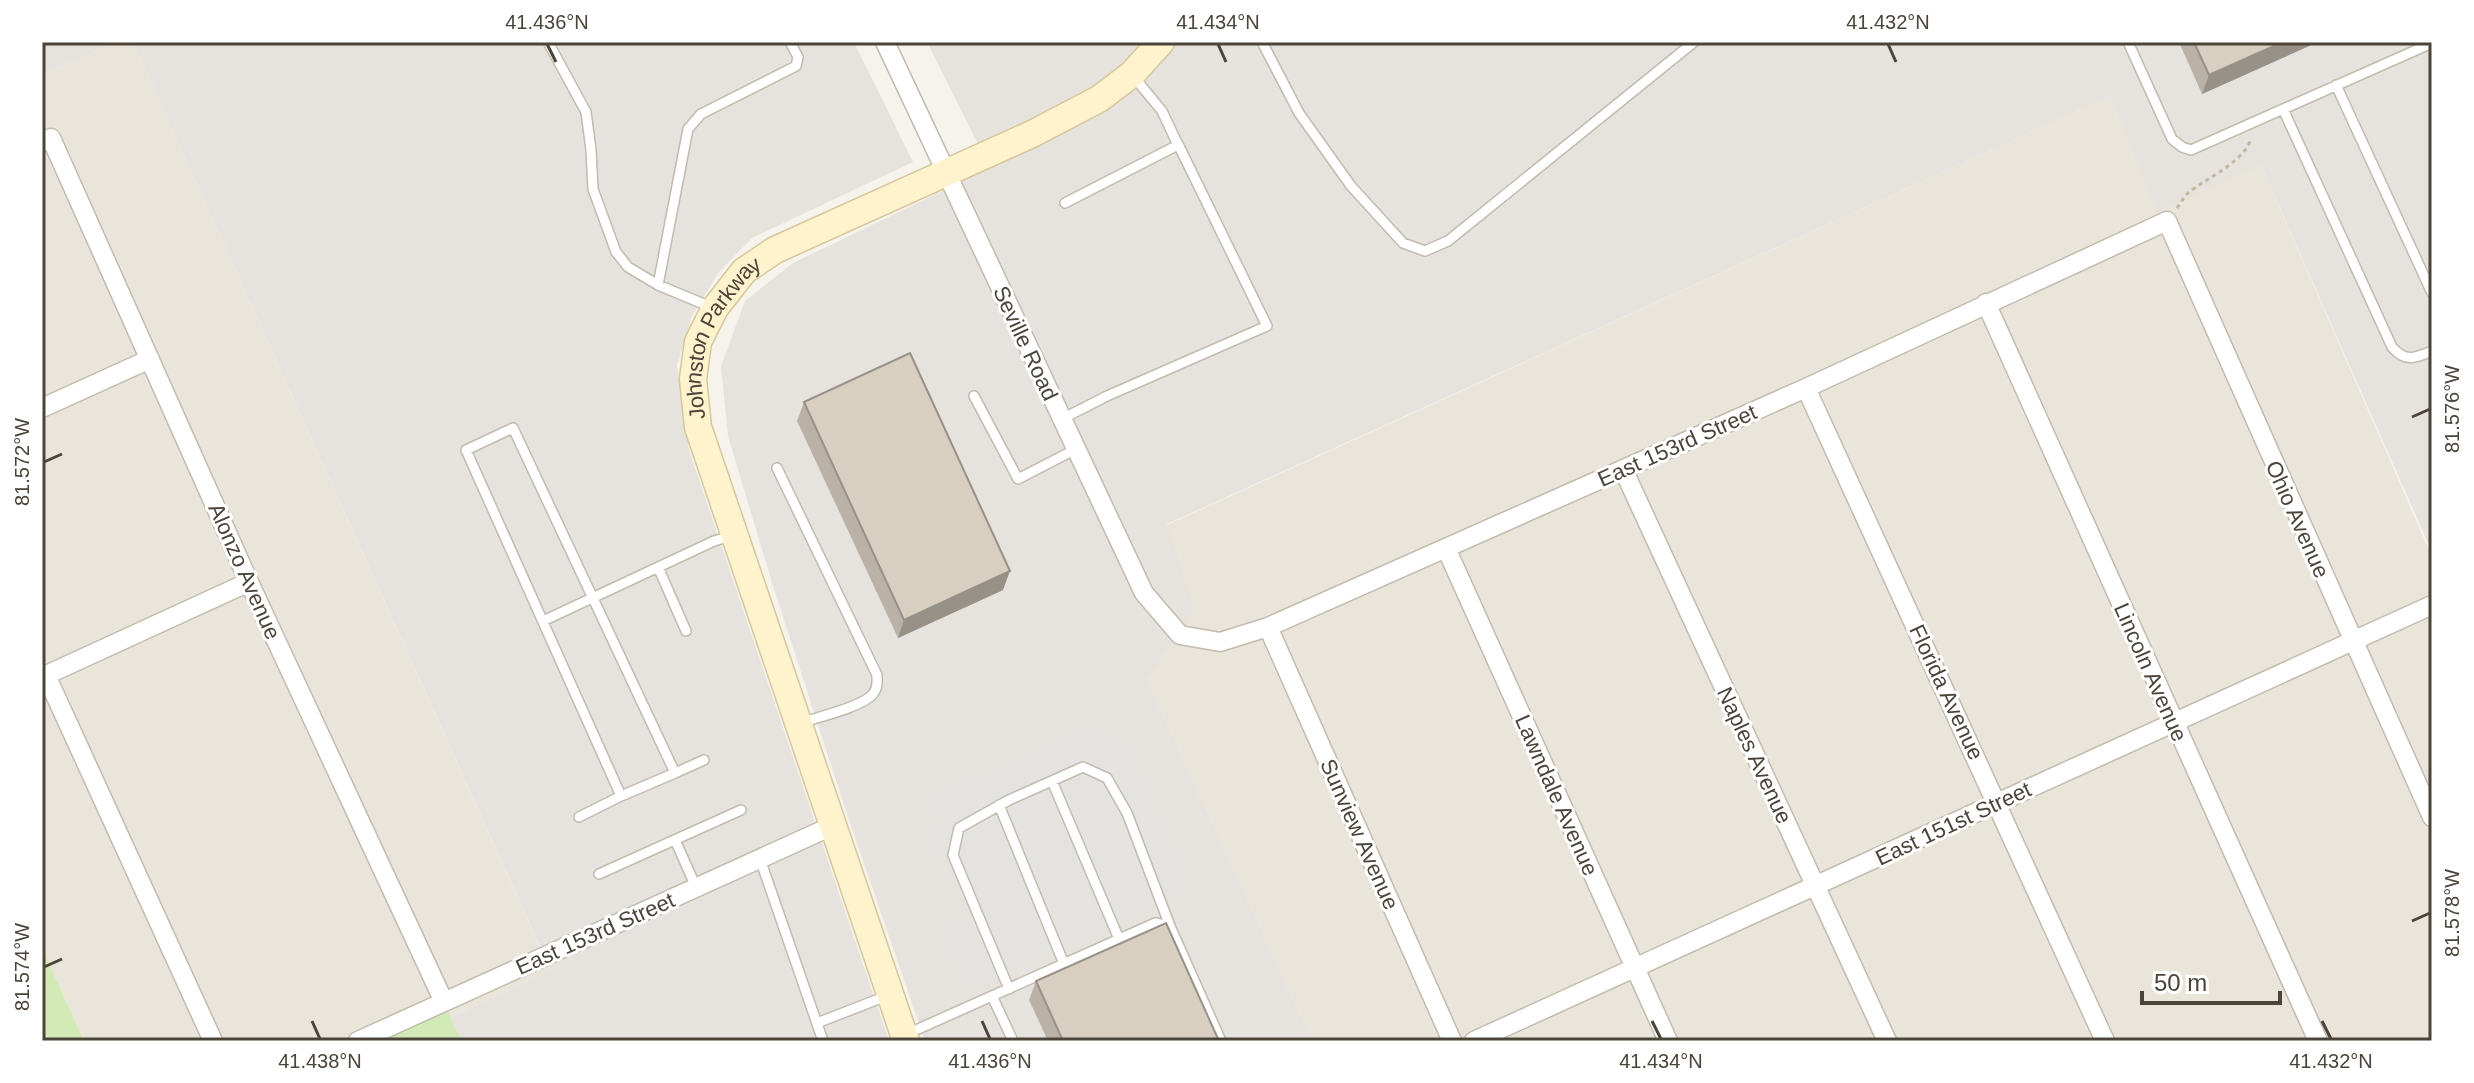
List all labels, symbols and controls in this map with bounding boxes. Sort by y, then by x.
text: 41.436°N [505,11,589,33]
text: 41.434°N [1176,11,1260,33]
text: 41.432°N [1846,11,1930,33]
street label: Johnston Parkway [680,251,765,421]
street label: Seville Road [988,282,1063,404]
text: 81.576°W [2441,365,2463,453]
street label: East 153rd Street [1594,399,1760,492]
text: 81.572°W [11,418,33,506]
street label: Ohio Avenue [2261,457,2335,582]
street label: Alonzo Avenue [203,499,286,643]
street label: Lincoln Avenue [2109,599,2192,745]
street label: Florida Avenue [1904,621,1989,764]
street label: Naples Avenue [1712,683,1797,827]
street label: Lawndale Avenue [1510,711,1603,879]
street label: Sunview Avenue [1315,755,1404,913]
street label: East 151st Street [1871,776,2035,870]
text: 81.578°W [2441,869,2463,957]
street label: East 153rd Street [512,887,678,980]
text: 81.574°W [11,923,33,1011]
scale bar [2142,955,2280,1005]
text: 50 m [2154,969,2207,996]
text: 41.438°N [278,1050,362,1072]
text: 41.436°N [948,1050,1032,1072]
text: 41.434°N [1619,1050,1703,1072]
text: 41.432°N [2289,1050,2373,1072]

